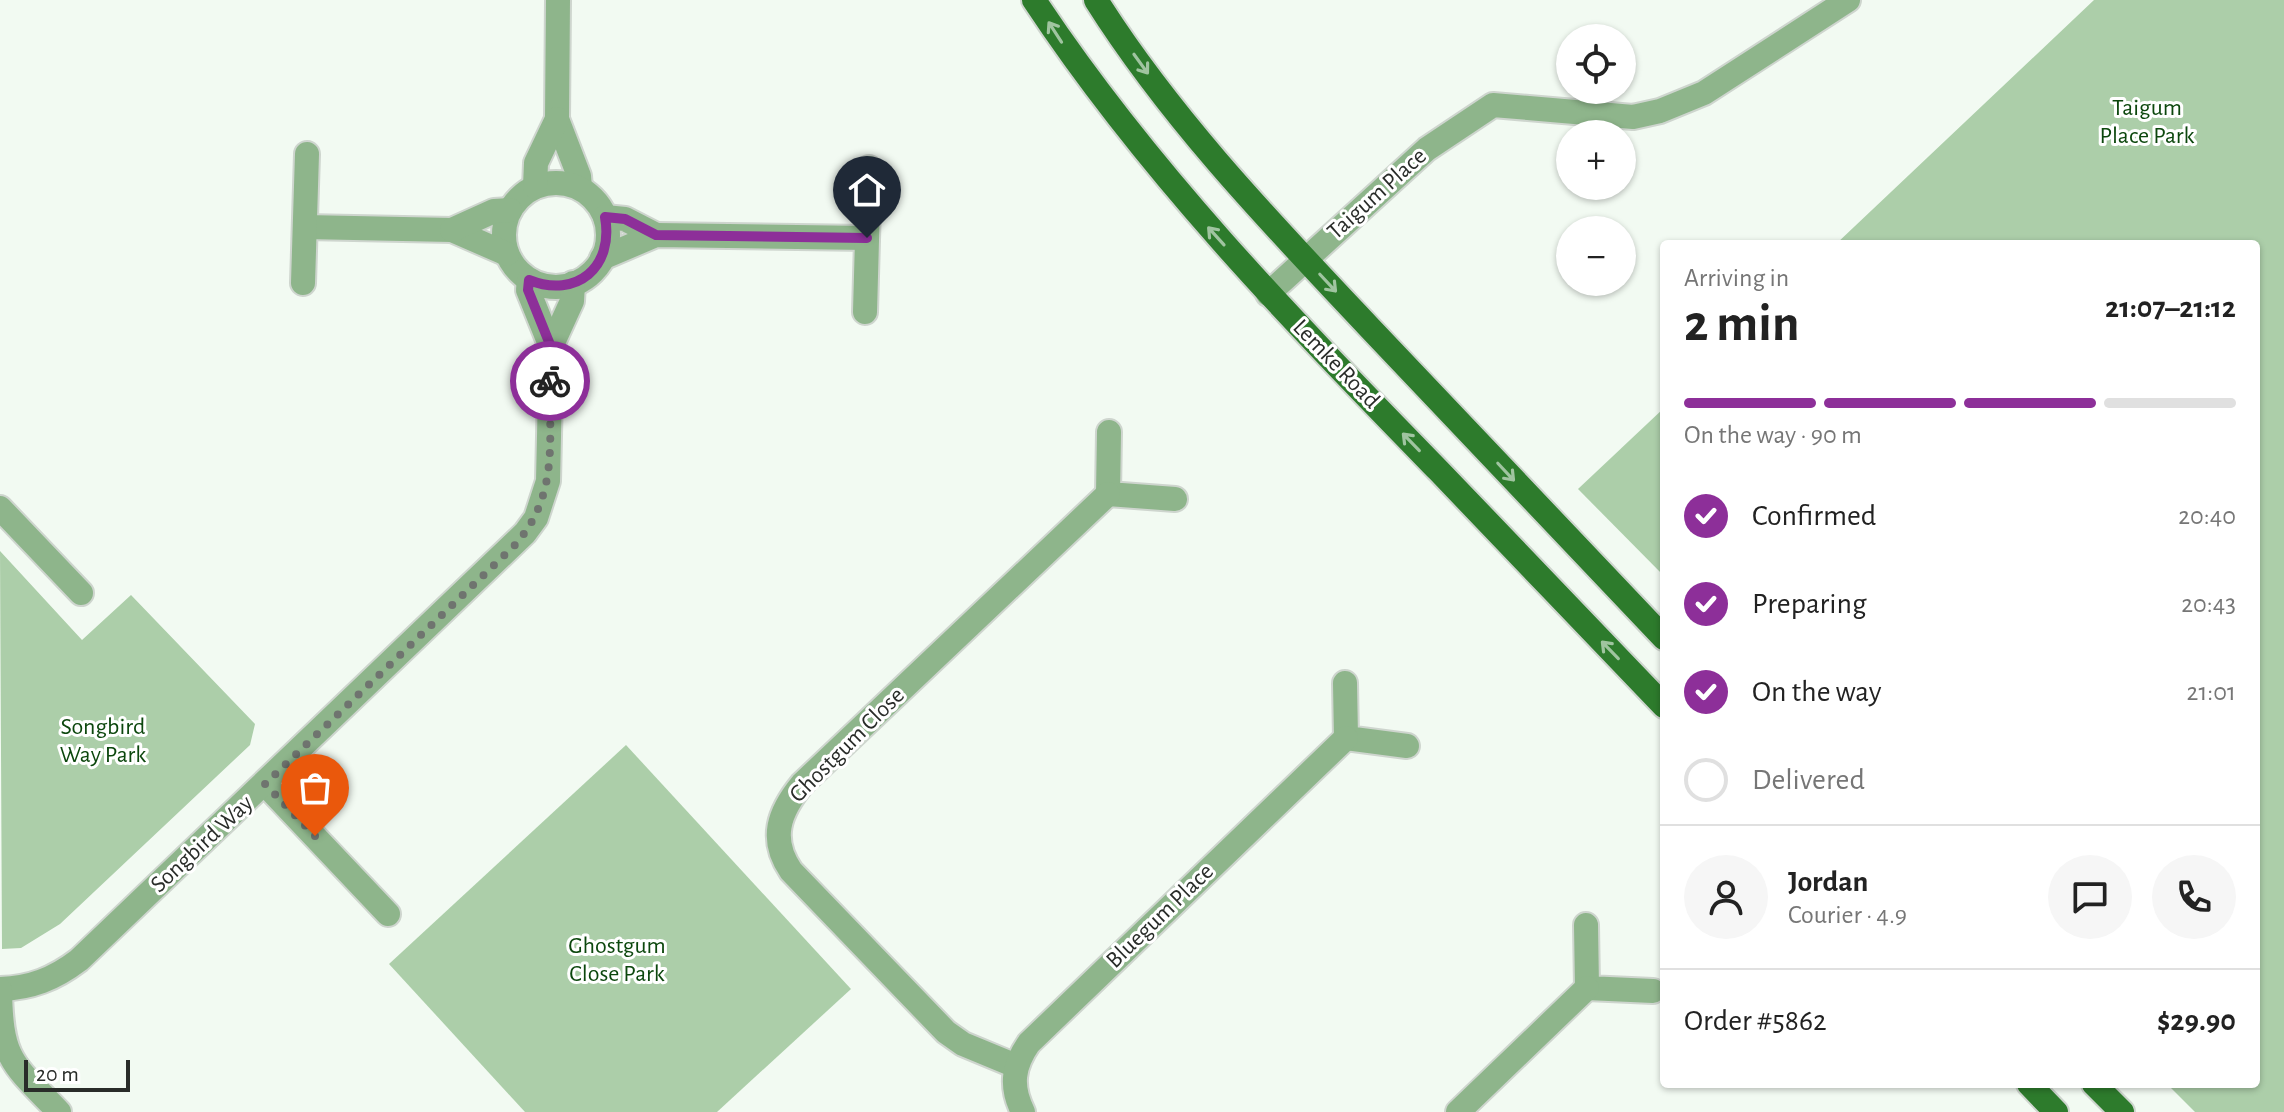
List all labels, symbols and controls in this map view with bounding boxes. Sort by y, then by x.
one-way arrow [1047,21,1063,43]
map controls [1556,24,1636,296]
button: locate [1556,24,1636,104]
one-way arrow [1132,53,1149,74]
park label: Taigum Place Park [2099,96,2195,148]
button: + [1556,120,1636,200]
street label: Taigum Place [1323,144,1431,244]
pin [833,156,901,238]
icon: home [845,168,889,212]
button: − [1556,216,1636,296]
one-way arrow [1207,226,1225,246]
text: Arriving in [1684,265,1789,291]
one-way arrow [1318,273,1337,293]
text: 21:07–21:12 [2105,293,2236,323]
text: 2 min [1684,298,1799,350]
street label: Lemke Road [1288,315,1384,413]
courier [510,341,590,421]
icon: bike [528,359,572,403]
text: On the way · 90 m [1684,422,1862,448]
one-way arrow [1402,433,1421,452]
one-way arrow [1496,462,1515,481]
icon: check [1684,494,1728,538]
text: Confirmed [1752,501,1876,531]
text: 20:40 [2178,503,2236,529]
icon: check [1684,582,1728,626]
text: Preparing [1752,589,1867,619]
text: 20:43 [2181,591,2236,617]
one-way arrow [1601,641,1620,660]
icon: check [1684,670,1728,714]
text: On the way [1752,677,1881,707]
text: 21:01 [2187,679,2236,705]
street label: Ghostgum Close [785,683,909,807]
park label: Songbird Way Park [60,715,146,767]
pin [281,754,349,836]
text: Delivered [1752,765,1865,795]
icon: bag [293,766,337,810]
street label: Songbird Way [146,791,258,897]
button: person [1684,855,1768,939]
button: chat [2048,855,2132,939]
button: phone [2152,855,2236,939]
street label: Bluegum Place [1102,859,1218,973]
text: Jordan [1788,867,1868,897]
text: Courier · 4.9 [1788,902,1907,928]
park label: Ghostgum Close Park [568,934,666,986]
text: Order #5862 [1684,1006,1827,1036]
text: $29.90 [2157,1006,2236,1036]
scale bar [24,1056,130,1092]
text: 20 m [36,1063,79,1085]

